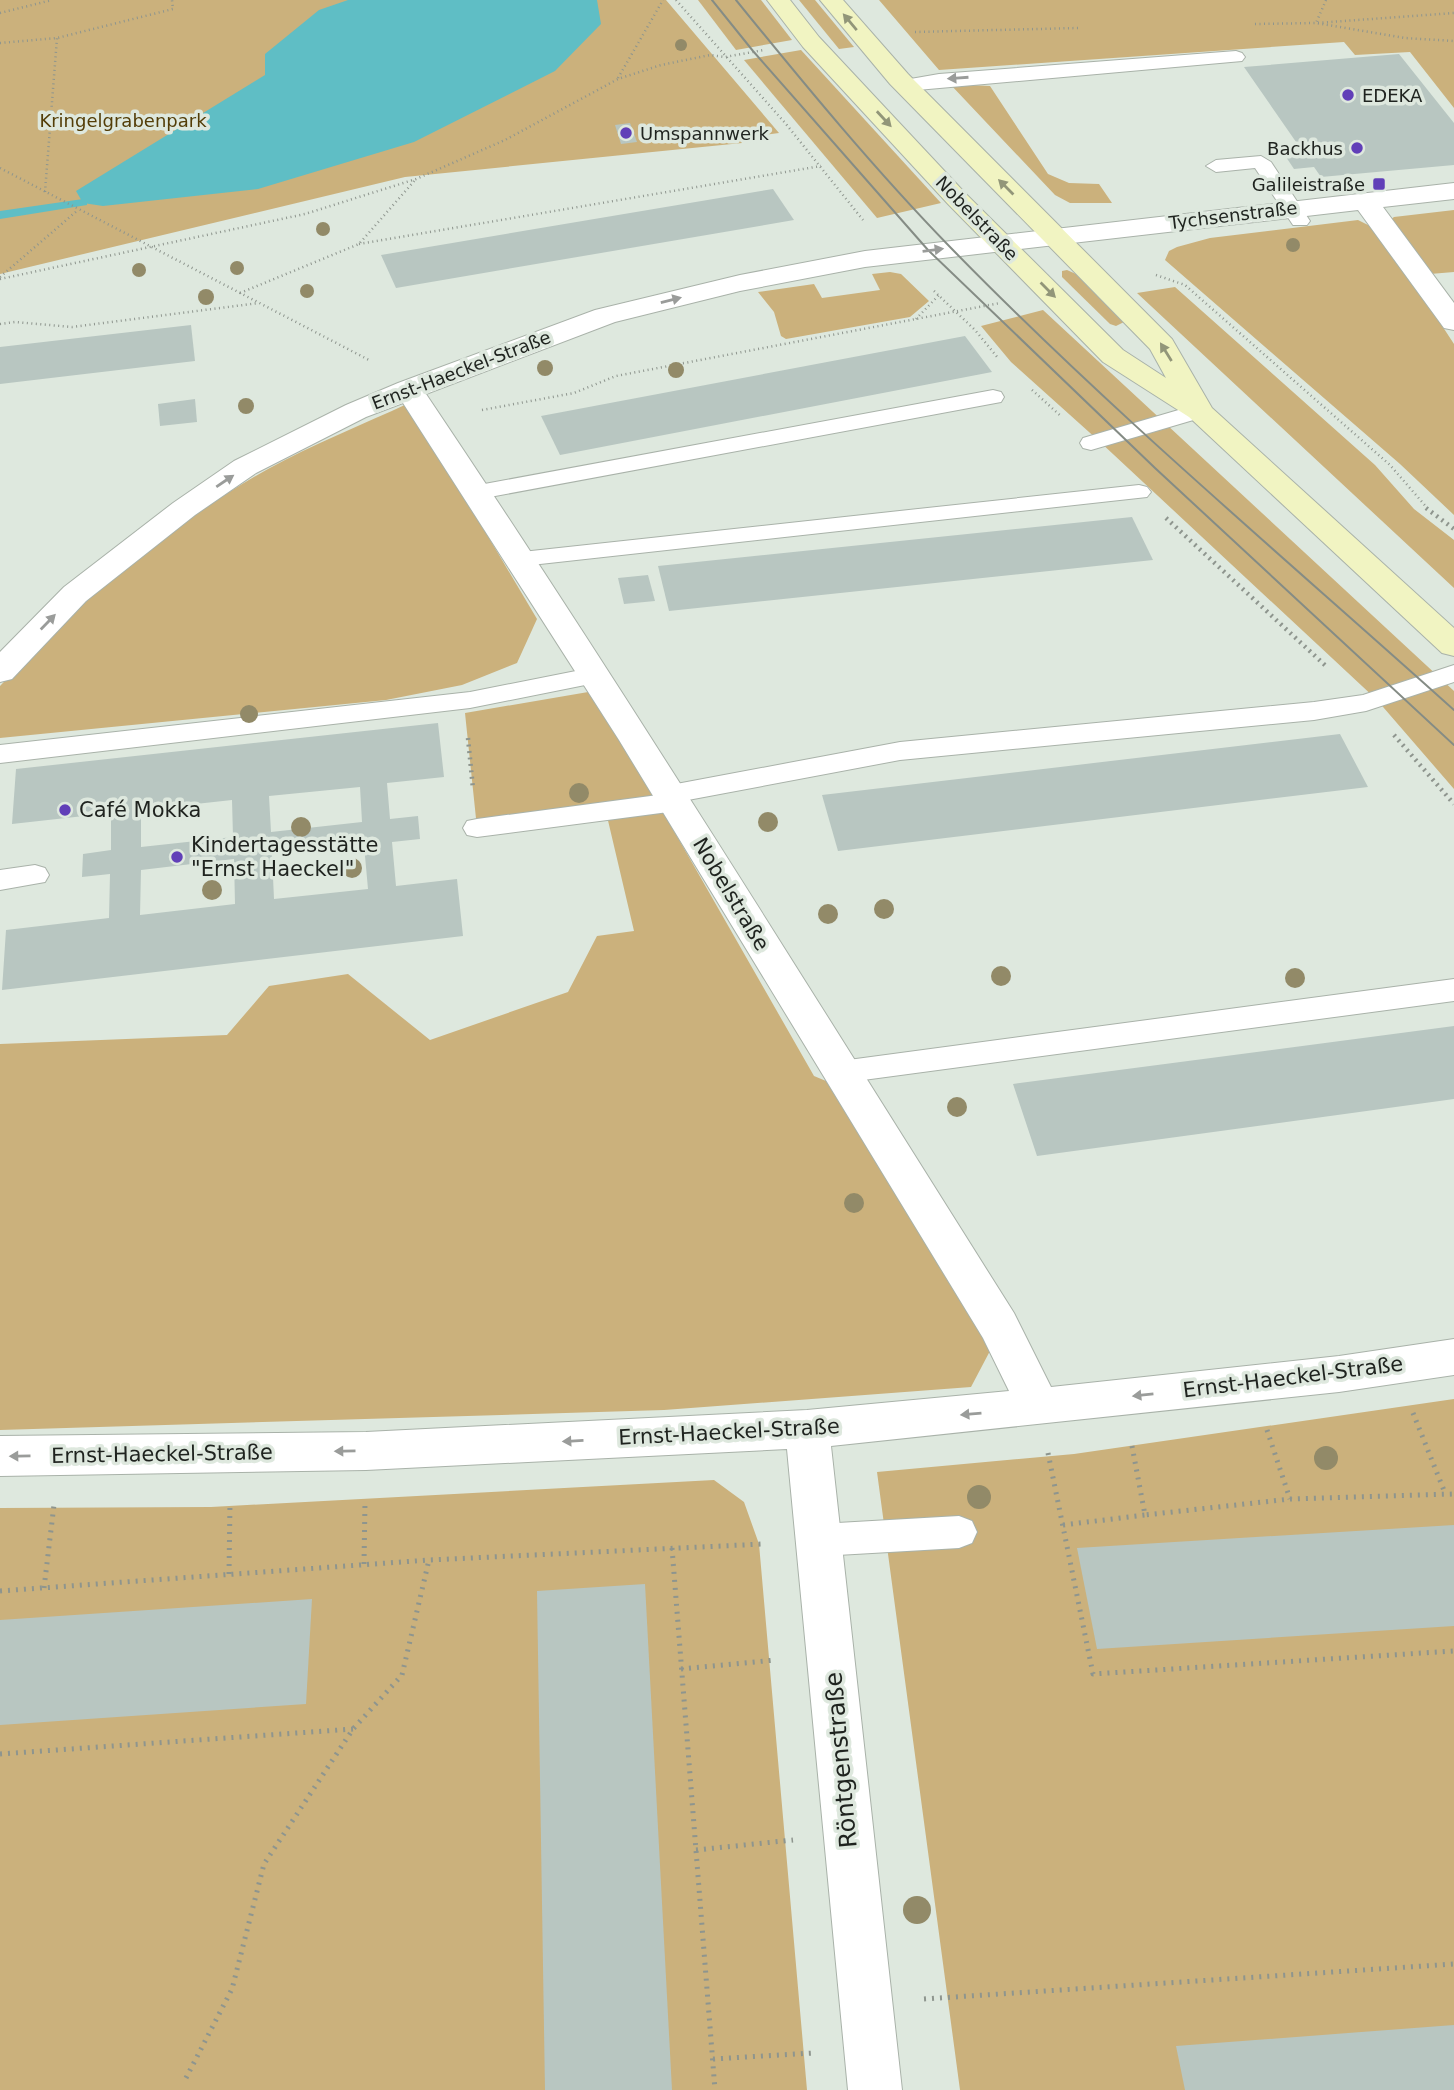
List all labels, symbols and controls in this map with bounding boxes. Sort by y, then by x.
one-way arrow [843,14,858,31]
one-way arrow [947,73,969,84]
place label: EDEKA [1362,85,1423,106]
marker: EDEKA [1340,87,1356,103]
park label: Kringelgrabenpark [39,110,207,131]
one-way arrow [875,110,891,127]
place label: Umspannwerk [640,123,770,144]
marker: Umspannwerk [618,125,634,141]
place label: Backhus [1267,138,1343,159]
marker: Backhus [1349,140,1365,156]
street label: Nobelstraße [931,171,1023,265]
place label: Galileistraße [1252,174,1365,195]
marker: Galileistraße [1371,176,1387,192]
one-way arrow [998,179,1015,196]
street label: Tychsenstraße [1167,197,1298,233]
one-way arrow [922,244,944,255]
one-way arrow [1040,282,1057,299]
one-way arrow [661,294,683,305]
street label: Ernst-Haeckel-Straße [369,326,553,414]
one-way arrow [1159,342,1172,361]
one-way arrow [216,474,235,487]
one-way arrow [39,614,55,631]
place label: Café Mokka [79,798,201,822]
marker: Café Mokka [57,802,73,818]
place label: Kindertagesstätte "Ernst Haeckel" [191,833,379,881]
street label: Nobelstraße [688,833,774,955]
marker: Kindertagesstätte "Ernst Haeckel" [169,849,185,865]
street label: Ernst-Haeckel-Straße [1182,1352,1404,1402]
one-way arrow [1132,1390,1154,1401]
one-way arrow [960,1409,982,1420]
street label: Ernst-Haeckel-Straße [618,1414,840,1450]
one-way arrow [562,1436,584,1447]
street label: Ernst-Haeckel-Straße [51,1440,273,1468]
one-way arrow [334,1446,356,1457]
one-way arrow [9,1450,31,1462]
street label: Röntgenstraße [819,1671,863,1849]

